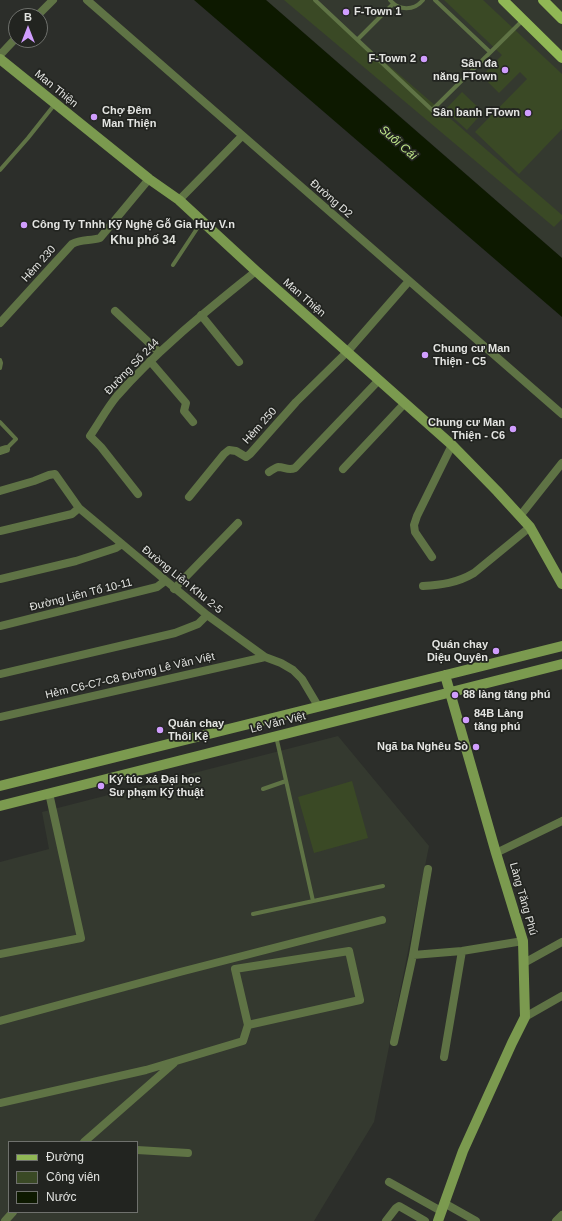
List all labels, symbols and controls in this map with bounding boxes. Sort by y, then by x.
place label: F-Town 1 [354,5,401,19]
marker: F-Town 1 [341,7,351,17]
north arrow [8,8,48,48]
text: B [24,11,32,23]
place label: F-Town 2 [369,52,416,66]
marker: F-Town 2 [419,54,429,64]
place label: Sân đa năng FTown [433,57,497,83]
marker: Sân đa năng FTown [500,65,510,75]
street label: Man Thiện [32,68,80,110]
place label: Chợ Đêm Man Thiện [102,104,156,130]
place label: Sân banh FTown [433,106,520,120]
marker: Sân banh FTown [523,108,533,118]
marker: Chợ Đêm Man Thiện [89,112,99,122]
water label: Suối Cái [376,123,420,163]
street label: Đường D2 [307,177,355,221]
place label: Công Ty Tnhh Kỹ Nghệ Gỗ Gia Huy V.n [32,218,235,232]
marker: Công Ty Tnhh Kỹ Nghệ Gỗ Gia Huy V.n [19,220,29,230]
district label: Khu phố 34 [110,234,176,248]
street label: Hẻm 230 [19,243,59,285]
street label: Man Thiện [280,276,328,320]
street label: Đường Số 244 [102,336,162,398]
place label: Chung cư Man Thiện - C5 [433,342,510,368]
marker: Chung cư Man Thiện - C5 [420,350,430,360]
street label: Hẻm 250 [240,405,280,447]
place label: Chung cư Man Thiện - C6 [428,416,505,442]
marker: Chung cư Man Thiện - C6 [508,424,518,434]
street label: Đường Liên Khu 2-5 [139,543,225,617]
street label: Đường Liên Tổ 10-11 [29,576,133,614]
place label: Quán chay Diệu Quyên [427,638,488,664]
marker: Quán chay Diệu Quyên [491,646,501,656]
street label: Hẻm C6-C7-C8 Đường Lê Văn Việt [44,650,216,702]
place label: 88 làng tăng phú [463,688,550,702]
marker: 88 làng tăng phú [450,690,460,700]
place label: 84B Làng tăng phú [474,707,524,733]
street label: Lê Văn Việt [249,710,307,736]
marker: 84B Làng tăng phú [461,715,471,725]
place label: Quán chay Thôi Kệ [168,717,224,743]
marker: Quán chay Thôi Kệ [155,725,165,735]
place label: Ngã ba Nghêu Sò [377,740,468,754]
marker: Ngã ba Nghêu Sò [471,742,481,752]
place label: Ký túc xá Đại học Sư phạm Kỹ thuật [109,773,204,799]
marker: Ký túc xá Đại học Sư phạm Kỹ thuật [96,781,106,791]
street label: Làng Tăng Phú [506,861,540,937]
legend [8,1141,138,1213]
text: Đường [46,1150,84,1164]
text: Công viên [46,1170,100,1184]
text: Nước [46,1190,77,1204]

